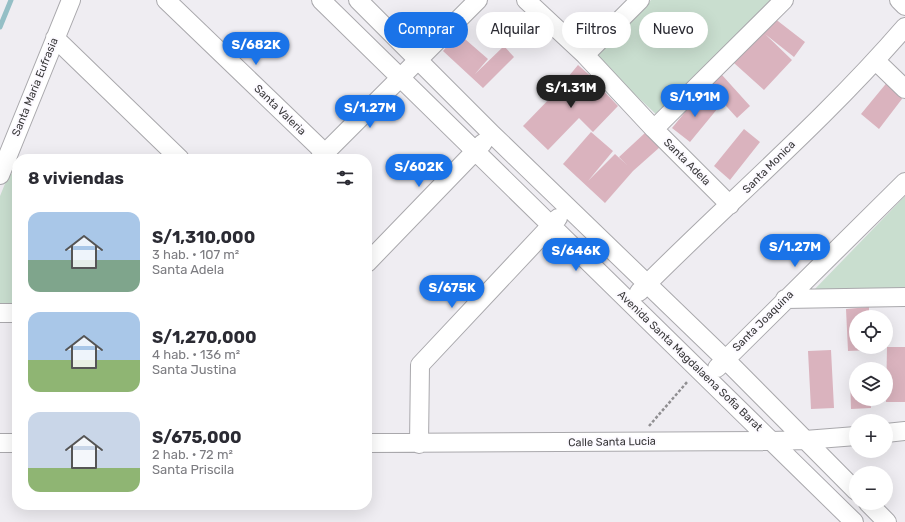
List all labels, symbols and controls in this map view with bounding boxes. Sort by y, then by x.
chip: Comprar [384,12,468,48]
chip: Alquilar [476,12,554,48]
chip: Filtros [562,12,631,48]
chip: Nuevo [639,12,708,48]
pin: S/682K [223,32,289,66]
street label: Santa Maria Eufrasia [9,36,61,138]
text: S/682K [231,37,281,52]
pin: S/1.31M [534,75,608,109]
text: S/1.31M [546,80,597,95]
street label: Santa Valeria [251,82,309,138]
pin: S/1.91M [658,84,732,118]
text: S/1.91M [670,89,720,104]
pin: S/1.27M [333,95,407,129]
text: S/1.27M [344,100,396,115]
street label: Santa Adela [661,136,713,188]
street label: Santa Monica [740,138,798,196]
pin: S/602K [386,154,452,188]
text: S/602K [394,159,444,174]
icon: filters [334,167,356,189]
text: 8 viviendas [28,168,124,188]
text: S/1,310,000 [152,227,255,247]
icon: home [60,228,108,276]
pin: S/1.27M [758,234,832,268]
pin: S/646K [543,238,609,272]
text: S/1.27M [769,239,821,254]
text: S/646K [551,243,601,258]
text: 3 hab. · 107 m² [152,247,239,262]
text: Santa Adela [152,262,224,277]
pin: S/675K [419,275,485,309]
text: S/675K [428,280,476,295]
street label: Avenida Santa Magdalaena Sofia Barat [615,288,766,434]
street label: Santa Joaquina [730,288,796,354]
map controls [849,310,893,510]
button: locate [849,310,893,354]
text: S/1,270,000 [152,327,257,347]
icon: home [60,328,108,376]
text: 4 hab. · 136 m² [152,347,240,362]
text: Santa Justina [152,362,236,377]
button: layers [849,362,893,406]
button: + [849,414,893,458]
text: S/675,000 [152,427,242,447]
icon: home [60,428,108,476]
street label: Calle Santa Lucia [568,435,656,449]
text: 2 hab. · 72 m² [152,447,233,462]
text: Santa Priscila [152,462,234,477]
button: − [849,466,893,510]

